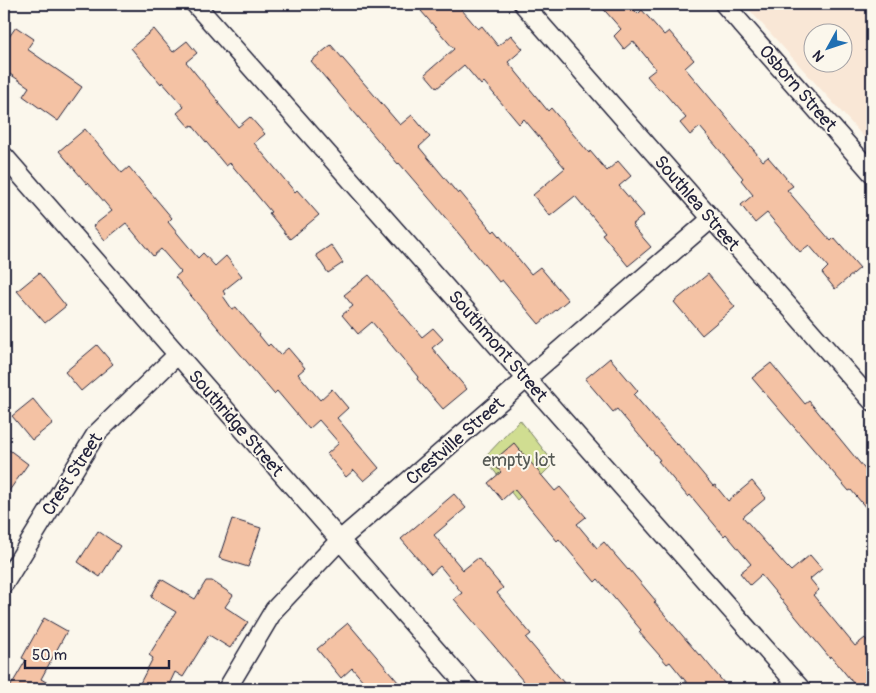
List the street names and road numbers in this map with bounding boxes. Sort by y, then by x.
street label: Osborn Street [754,40,842,137]
street label: Southlea Street [649,151,745,256]
street label: Southmont Street [443,286,553,407]
street label: Southridge Street [183,365,289,482]
street label: Crestville Street [401,392,510,490]
street label: Crest Street [37,428,108,520]

